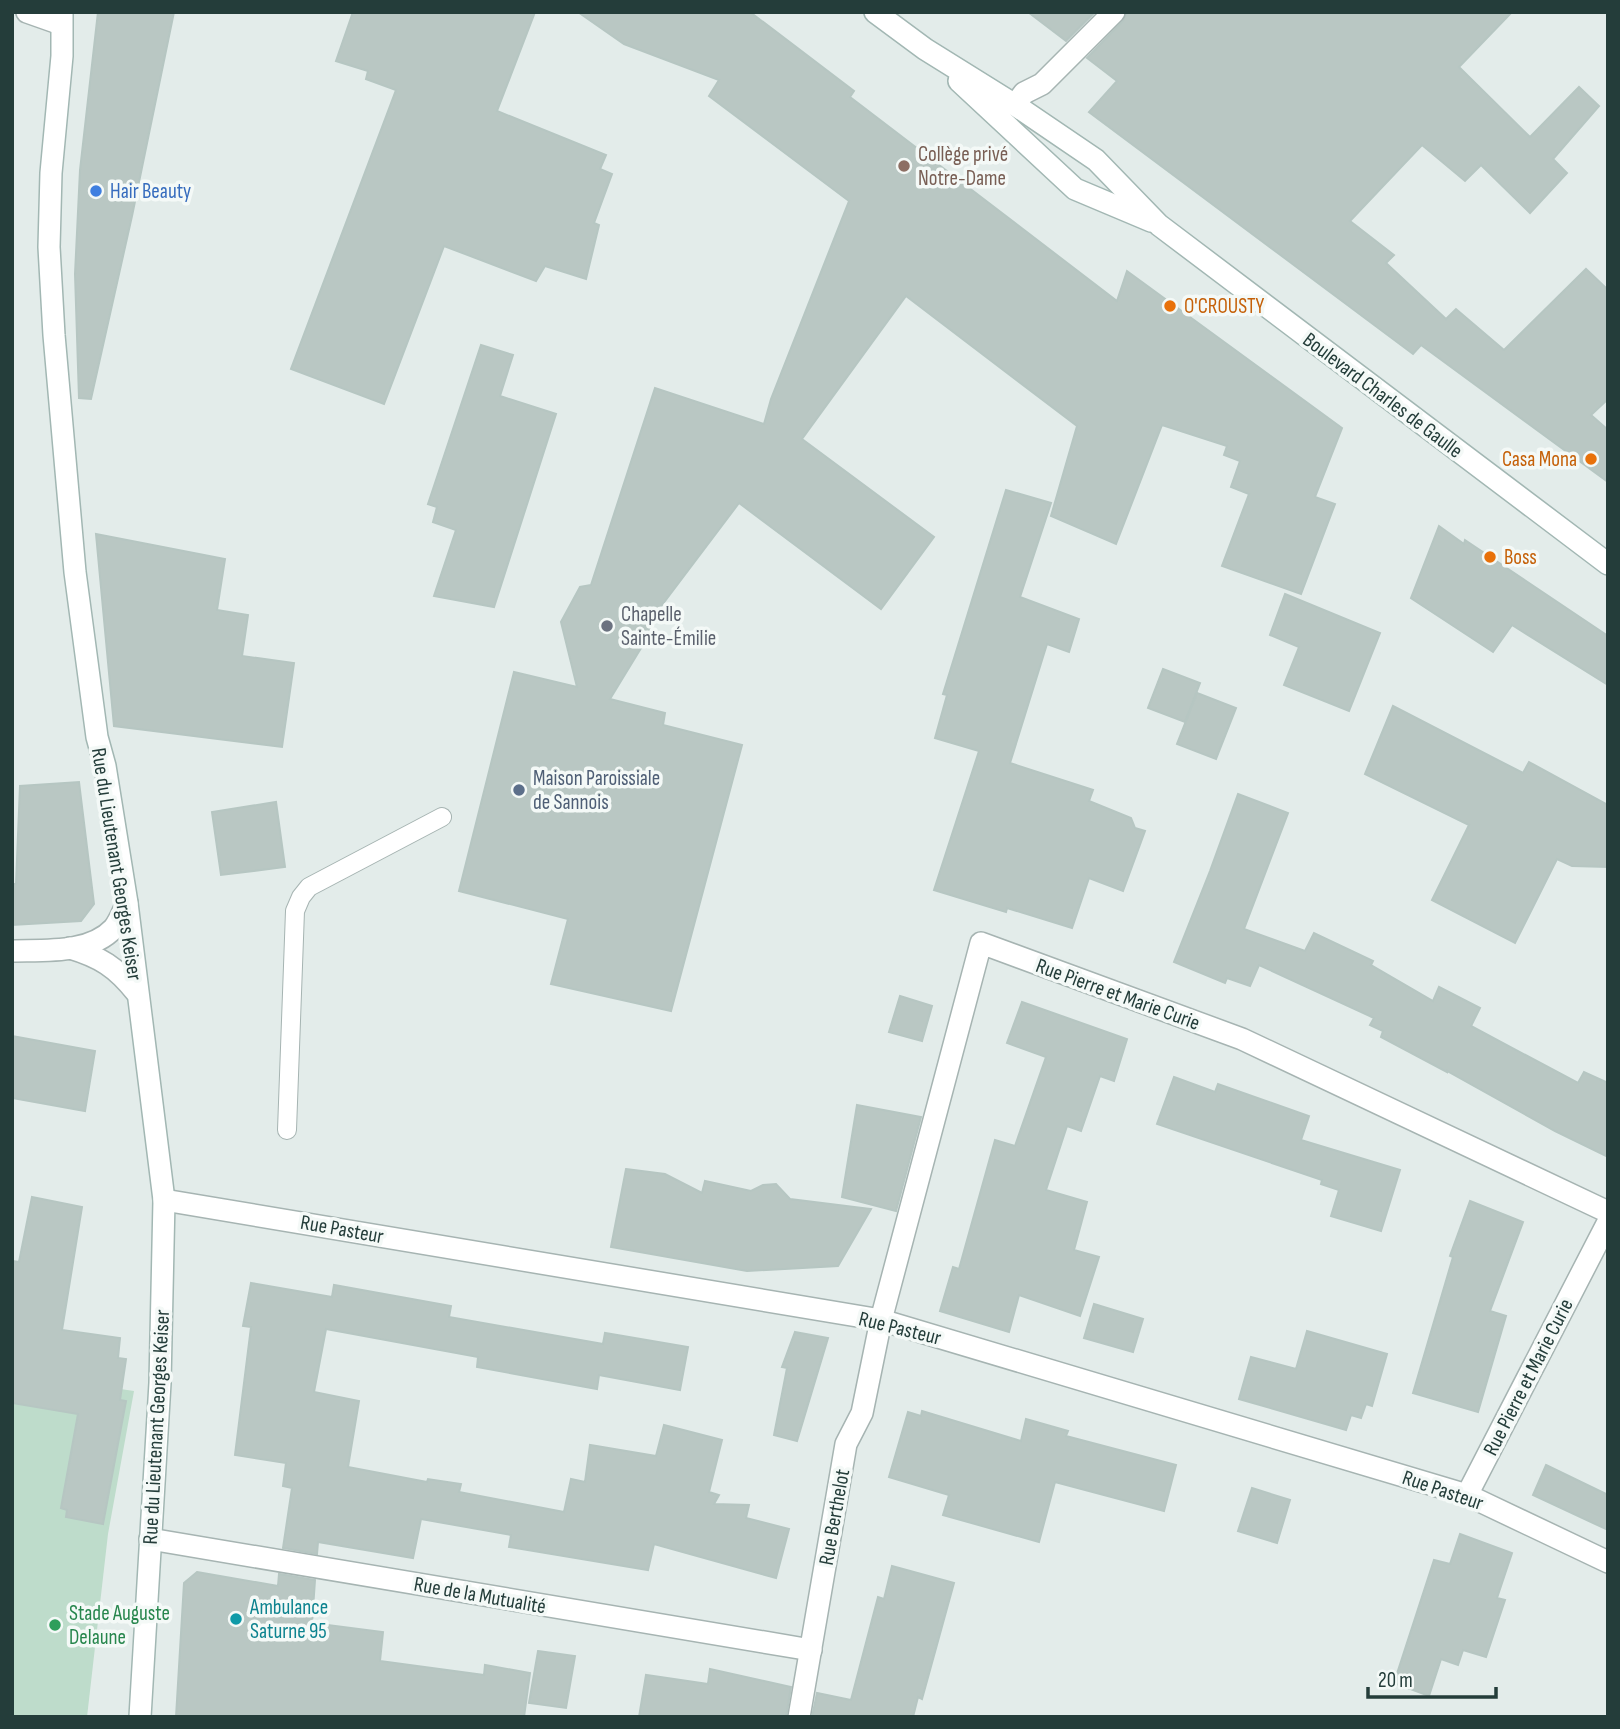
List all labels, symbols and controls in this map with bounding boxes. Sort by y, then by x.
place label: Collège privé Notre-Dame [918,142,1008,191]
marker: Collège privé Notre-Dame [896,158,912,174]
place label: Hair Beauty [110,179,191,204]
marker: Hair Beauty [88,183,104,199]
place label: O'CROUSTY [1184,294,1265,319]
marker: O'CROUSTY [1162,298,1178,314]
street label: Boulevard Charles de Gaulle [1298,327,1467,464]
place label: Casa Mona [1502,447,1577,472]
marker: Casa Mona [1583,451,1599,467]
place label: Boss [1504,545,1537,570]
marker: Boss [1482,549,1498,565]
place label: Chapelle Sainte-Émilie [621,602,716,651]
marker: Chapelle Sainte-Émilie [599,618,615,634]
street label: Rue du Lieutenant Georges Keiser [86,746,147,982]
place label: Maison Paroissiale de Sannois [533,766,660,815]
marker: Maison Paroissiale de Sannois [511,782,527,798]
street label: Rue Pierre et Marie Curie [1032,953,1203,1036]
street label: Rue Pasteur [298,1210,385,1249]
street label: Rue Pierre et Marie Curie [1478,1295,1579,1460]
street label: Rue Pasteur [856,1306,944,1351]
street label: Rue du Lieutenant Georges Keiser [138,1309,175,1545]
street label: Rue Pasteur [1399,1465,1487,1516]
street label: Rue Berthelot [814,1467,855,1567]
street label: Rue de la Mutualité [412,1572,548,1619]
place label: Ambulance Saturne 95 [249,1595,328,1644]
place label: Stade Auguste Delaune [69,1601,170,1650]
marker: Ambulance Saturne 95 [228,1611,244,1627]
marker: Stade Auguste Delaune [47,1617,63,1633]
scale bar [1368,1656,1496,1700]
text: 20 m [1378,1668,1413,1693]

